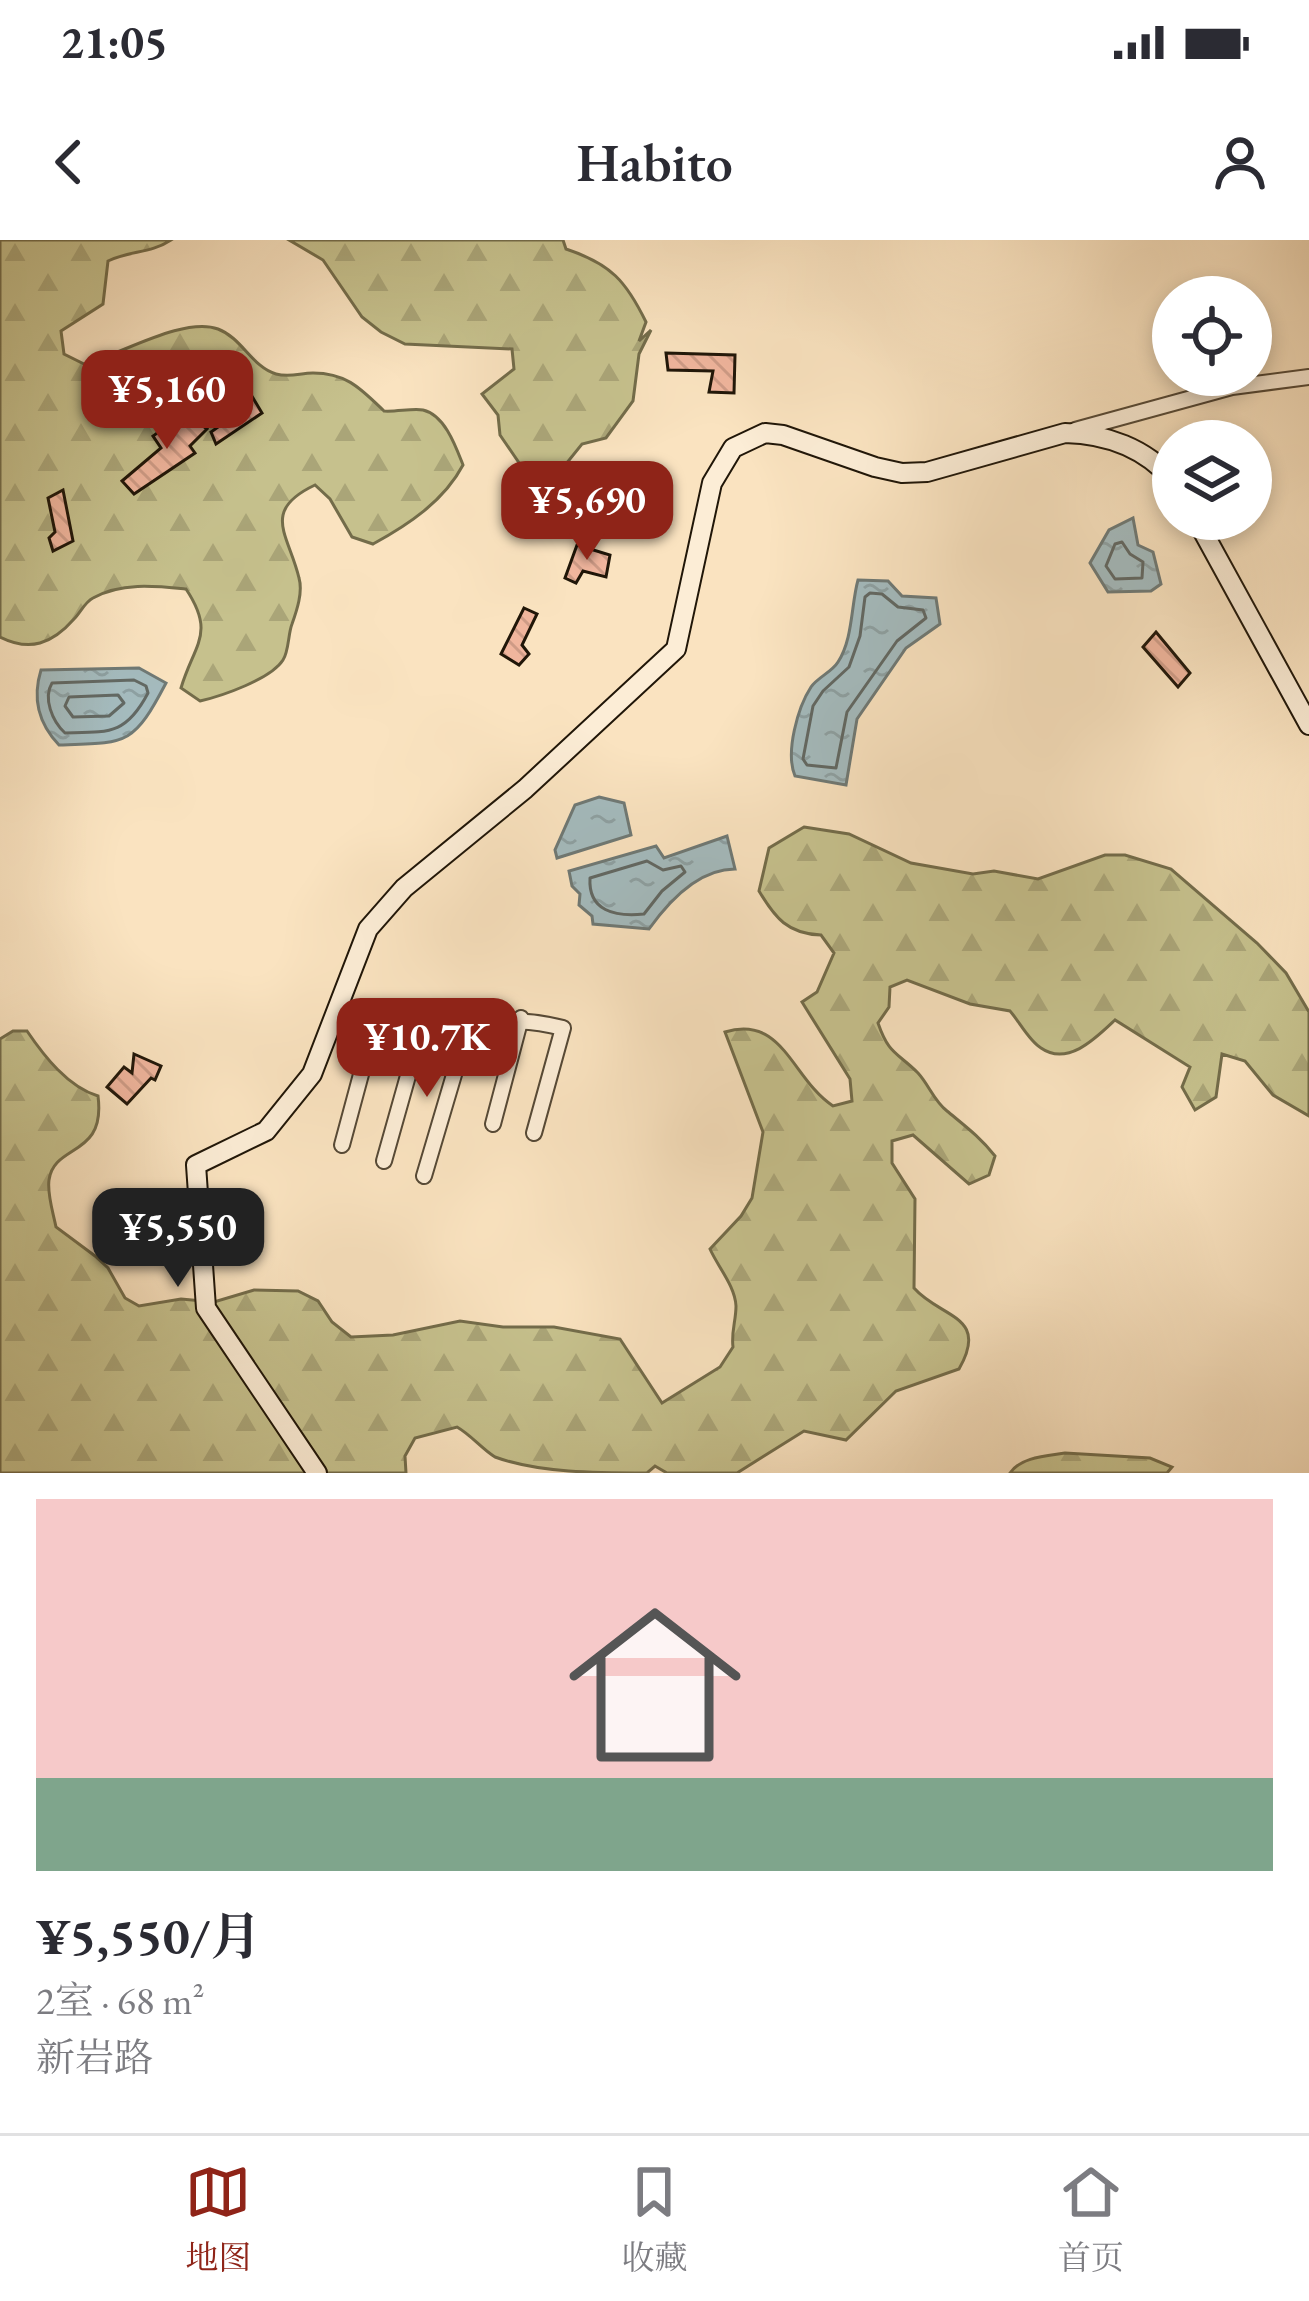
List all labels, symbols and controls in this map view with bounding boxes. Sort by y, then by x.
text: 21:05 [60,13,168,71]
text: Habito [576,127,733,197]
icon: back [36,129,102,195]
icon: person [1207,129,1273,195]
map controls [1152,276,1272,540]
button: locate [1152,276,1272,396]
pin: ¥5,160 [69,350,265,452]
text: ¥5,160 [108,363,226,414]
button: layers [1152,420,1272,540]
pin: ¥5,690 [489,461,685,563]
text: ¥5,690 [528,474,646,525]
pin: ¥10.7K [329,998,525,1100]
text: ¥10.7K [364,1011,490,1062]
pin: ¥5,550 [80,1188,276,1290]
text: ¥5,550 [119,1201,237,1252]
icon: home [547,1577,763,1793]
text: ¥5,550/月 [36,1903,262,1969]
text: 2室 · 68 m² [36,1975,204,2026]
text: 新岩路 [36,2032,153,2083]
tab: 地图 [185,2159,251,2279]
tab: 收藏 [621,2159,687,2279]
tab: 首页 [1058,2159,1124,2279]

